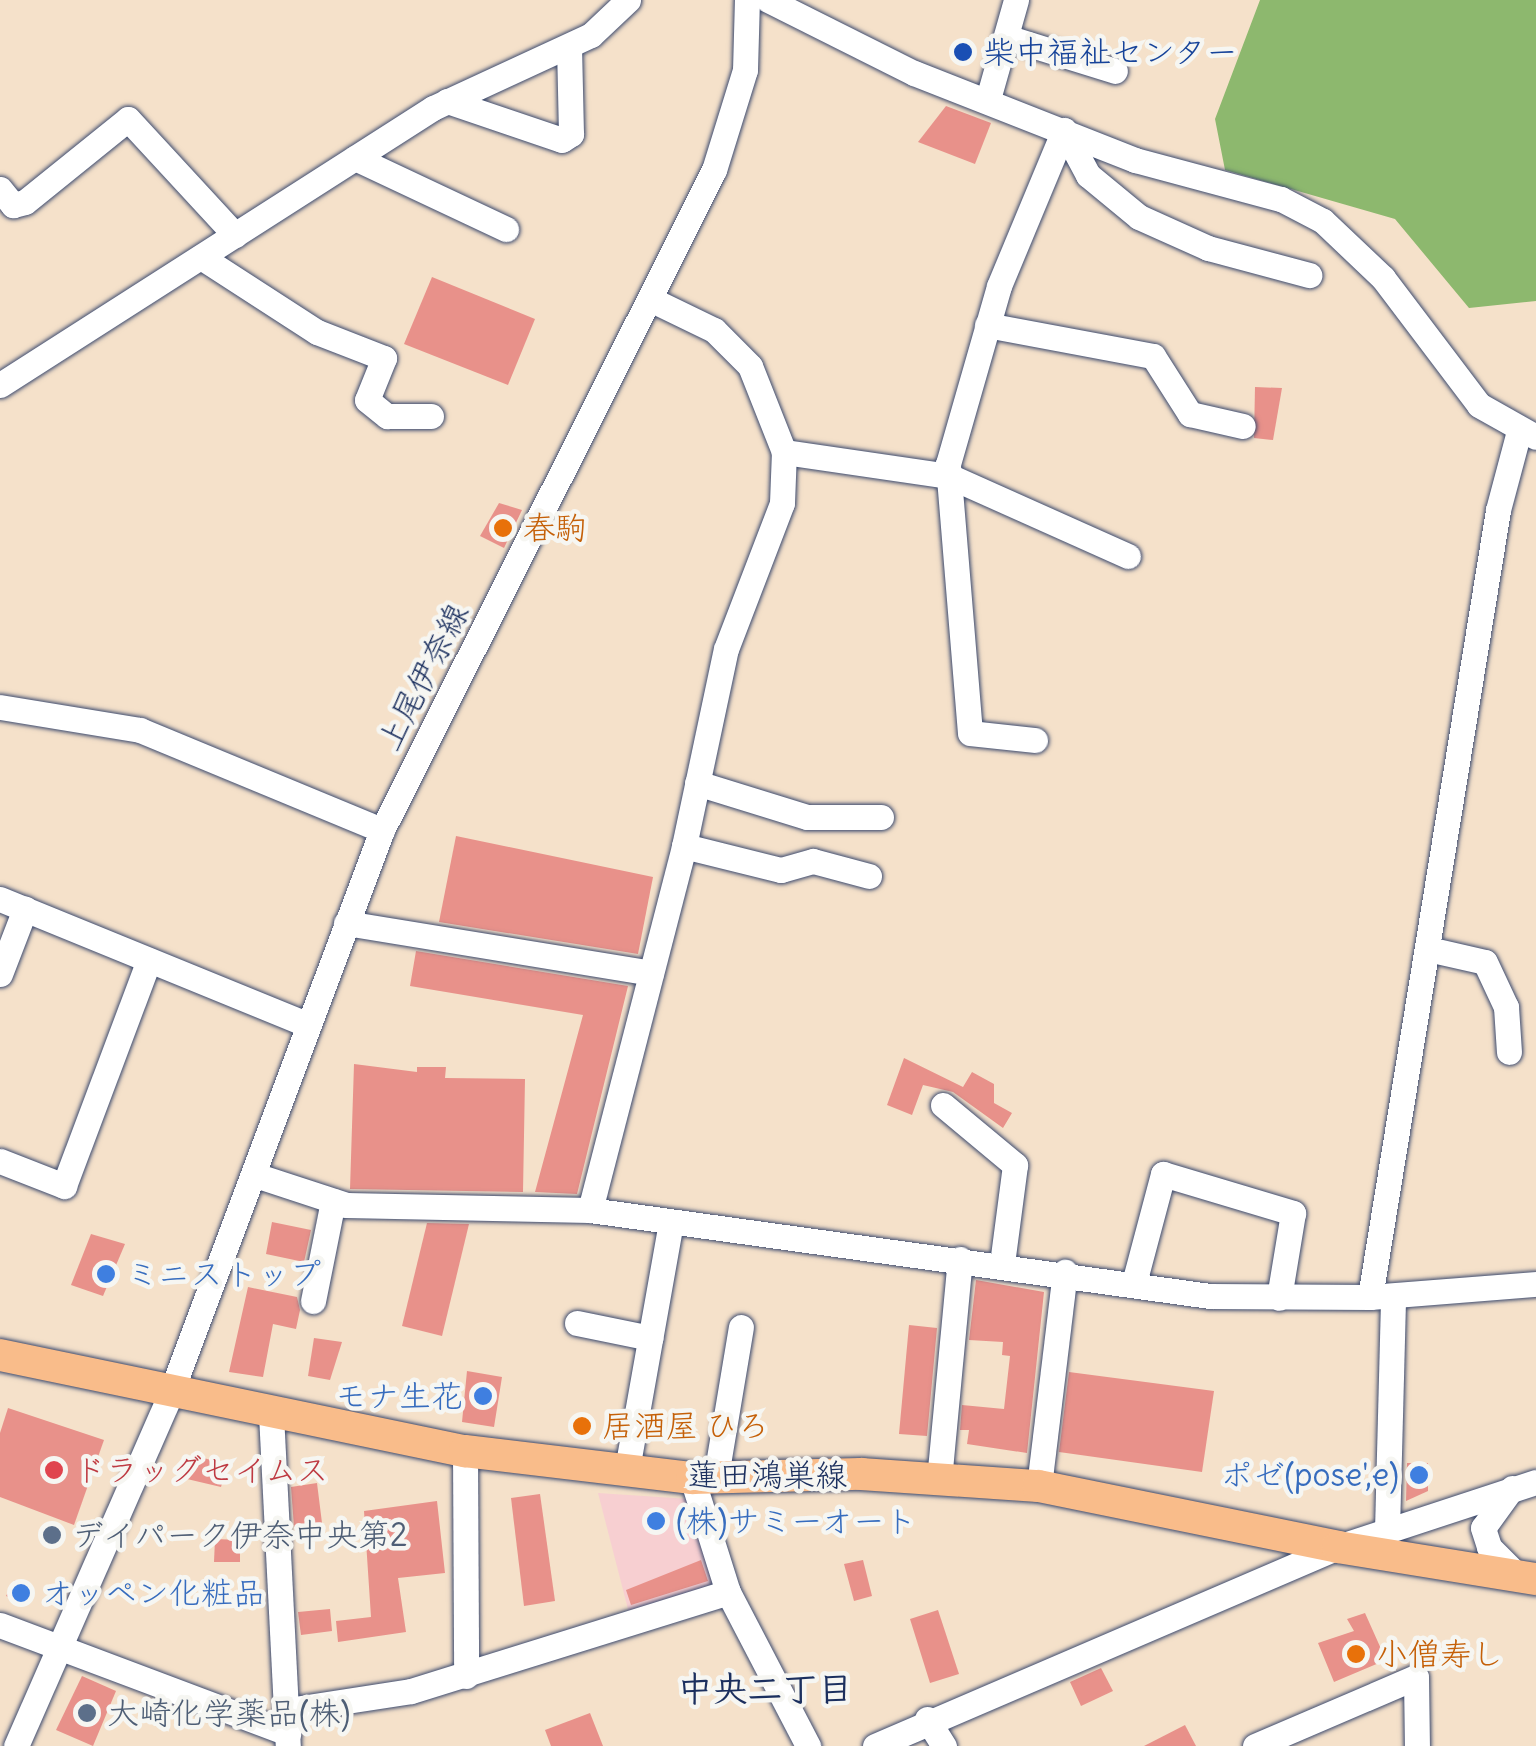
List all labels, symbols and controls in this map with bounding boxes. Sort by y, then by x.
place label: 柴中福祉センター [983,33,1239,71]
marker: 柴中福祉センター [952,41,974,63]
place label: 春駒 [523,509,587,547]
marker: 春駒 [492,517,514,539]
street label: 上尾伊奈線 [370,597,476,757]
place label: ミニストップ [126,1255,318,1293]
marker: ミニストップ [95,1263,117,1285]
place label: モナ生花 [335,1377,463,1415]
marker: モナ生花 [472,1385,494,1407]
place label: 居酒屋 ひろ [602,1407,770,1445]
marker: 居酒屋 ひろ [571,1415,593,1437]
place label: ドラッグセイムス [74,1451,330,1489]
street label: 蓮田鴻巣線 [687,1456,847,1494]
place label: ポゼ(pose',e) [1223,1456,1399,1494]
marker: ドラッグセイムス [43,1459,65,1481]
marker: ポゼ(pose',e) [1408,1464,1430,1486]
place label: (株)サミーオート [676,1502,919,1540]
marker: (株)サミーオート [645,1510,667,1532]
place label: デイパーク伊奈中央第2 [72,1516,410,1554]
marker: デイパーク伊奈中央第2 [41,1524,63,1546]
place label: オッペン化粧品 [41,1574,265,1612]
marker: オッペン化粧品 [10,1582,32,1604]
place label: 小僧寿し [1376,1635,1504,1673]
marker: 小僧寿し [1345,1643,1367,1665]
district label: 中央二丁目 [678,1667,852,1709]
place label: 大崎化学薬品(株) [107,1694,350,1732]
marker: 大崎化学薬品(株) [76,1702,98,1724]

